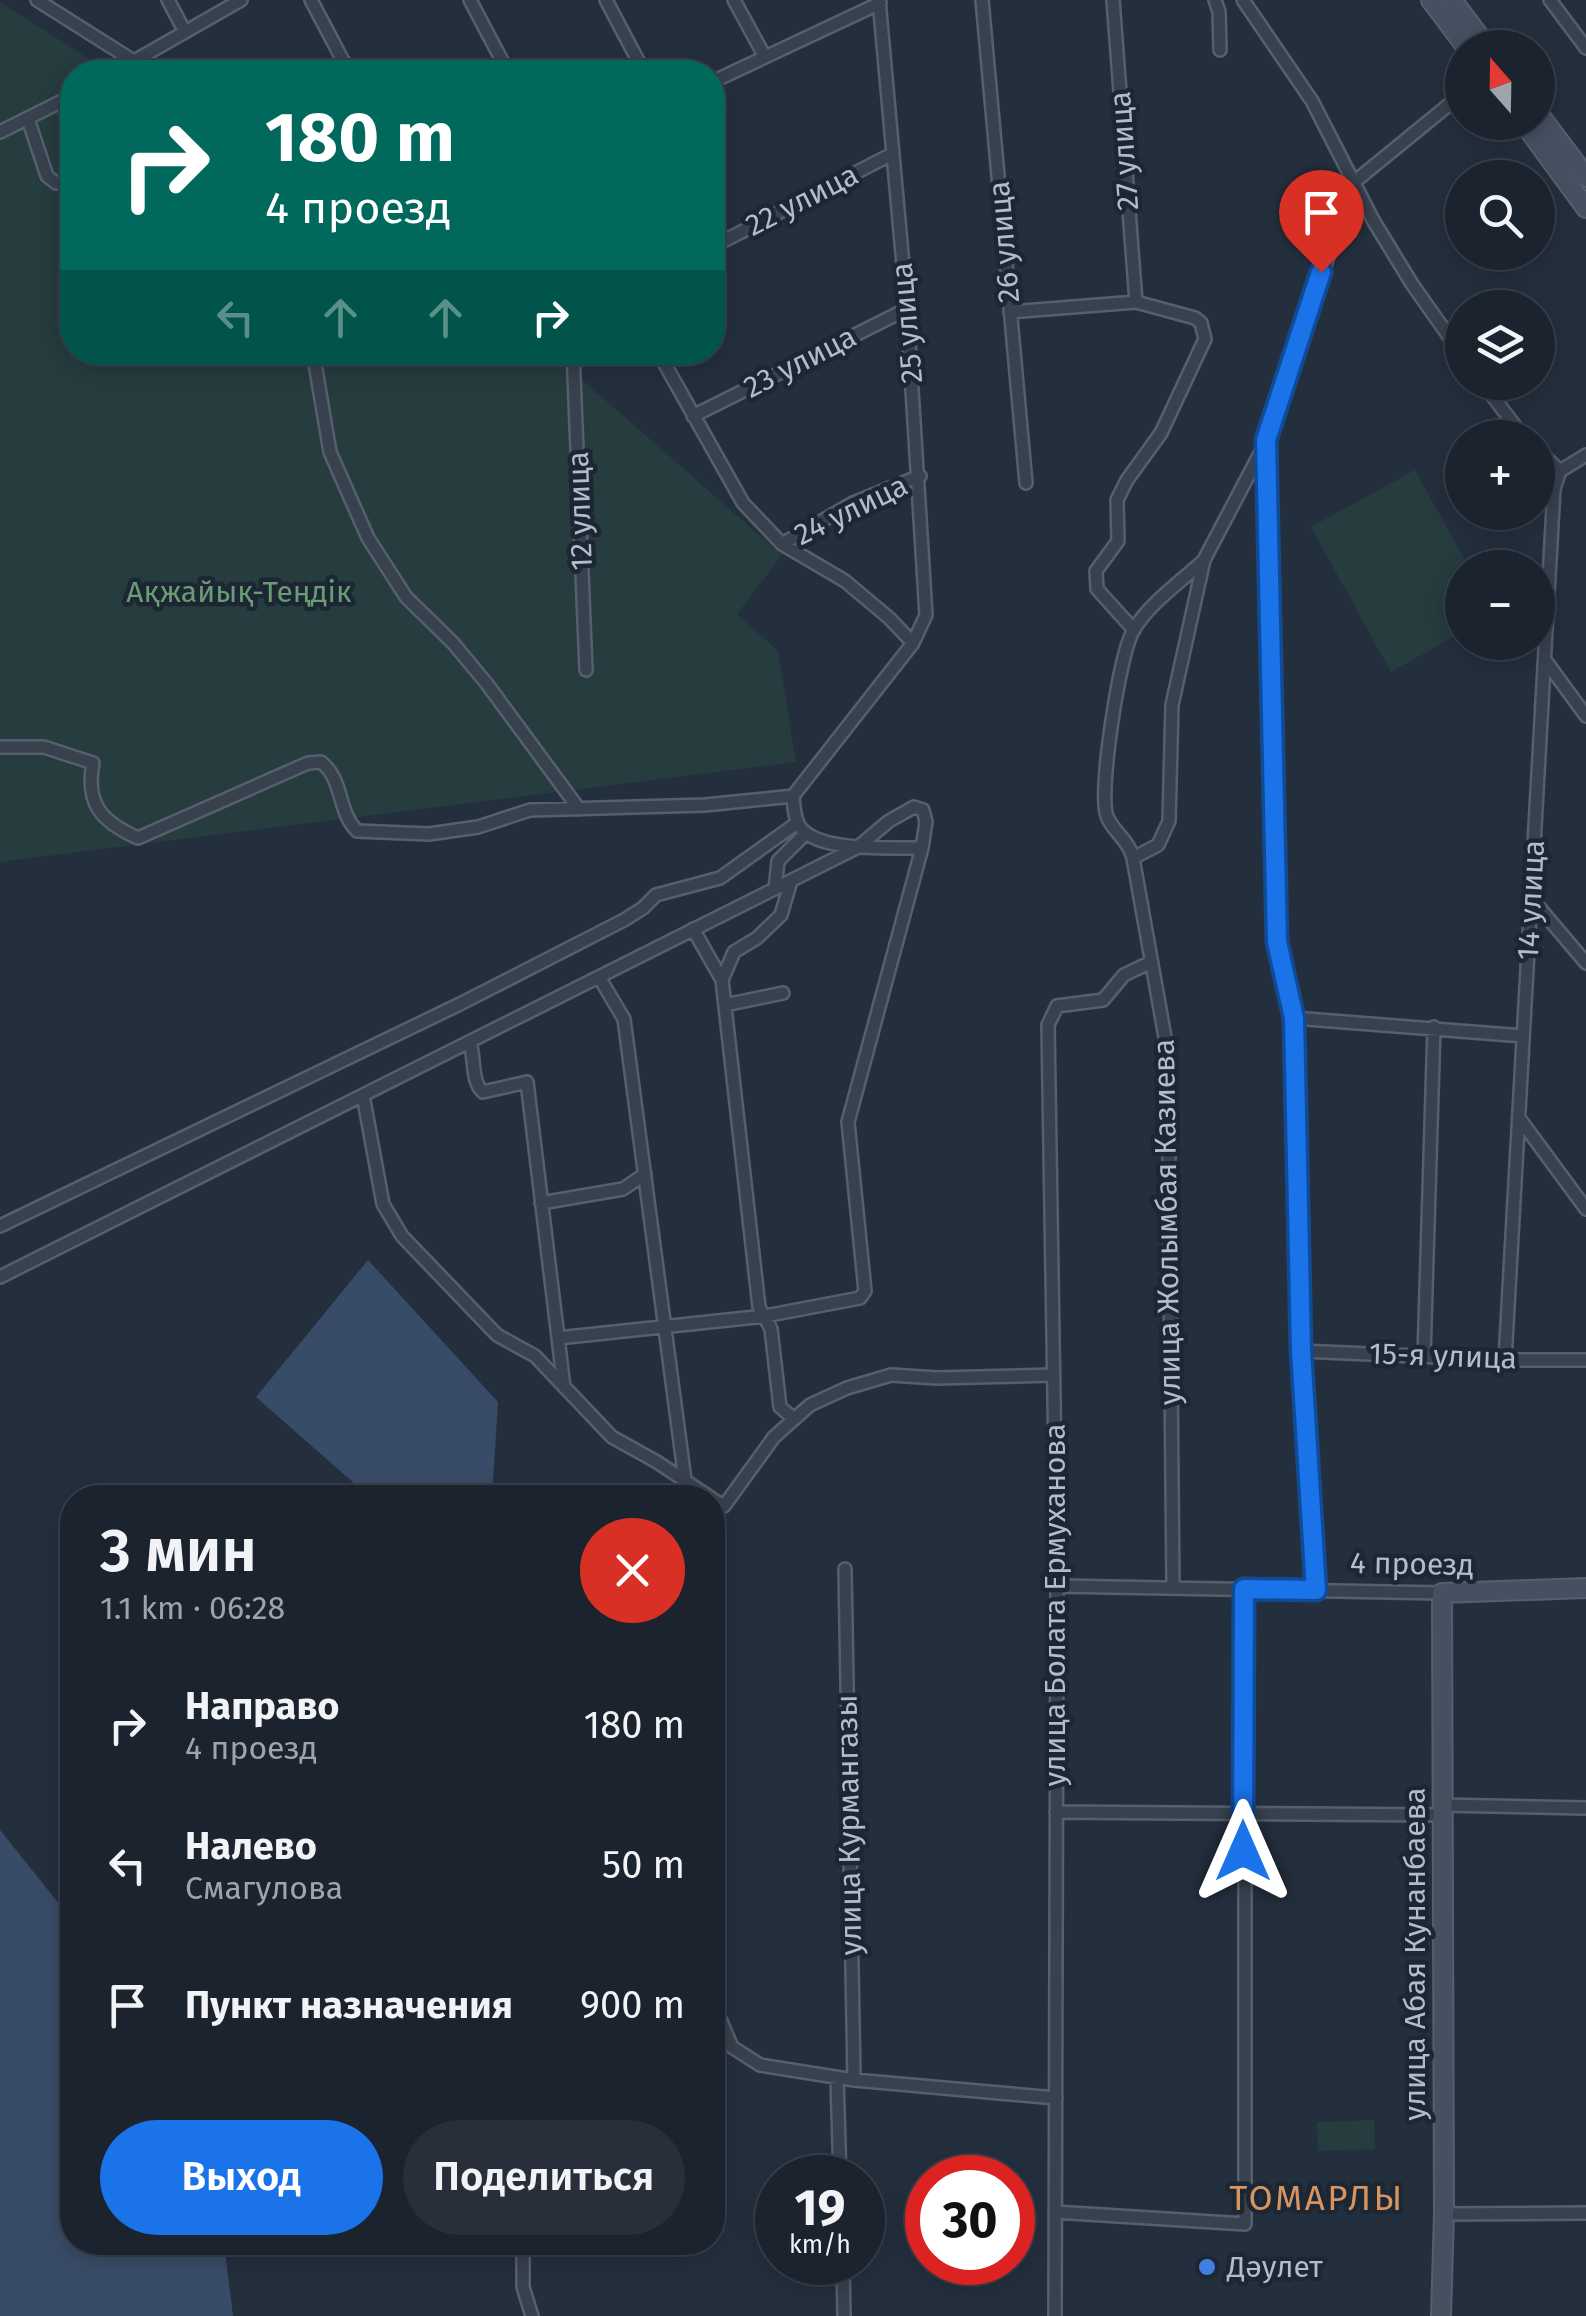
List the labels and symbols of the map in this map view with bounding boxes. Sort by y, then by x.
north arrow [1445,30,1555,140]
street label: 27 улица [1102,90,1146,212]
street label: 22 улица [740,156,864,244]
pin [1279,170,1364,273]
street label: 26 улица [981,179,1027,305]
street label: 25 улица [884,261,930,385]
street label: 23 улица [738,318,862,406]
street label: 12 улица [560,451,600,571]
street label: 24 улица [788,467,914,553]
park label: Ақжайық-Теңдік [126,574,352,610]
street label: 14 улица [1510,839,1552,961]
street label: улица Жолымбая Казиева [1146,1039,1188,1405]
street label: 15-я улица [1369,1335,1517,1377]
street label: улица Болата Ермуханова [1037,1423,1073,1787]
street label: 4 проезд [1350,1545,1474,1583]
street label: улица Курмангазы [829,1694,869,1956]
street label: улица Абая Кунанбаева [1397,1787,1433,2121]
position arrow [1191,1799,1295,1903]
speed limit sign: 30 [905,2155,1035,2285]
district label: ТОМАРЛЫ [1229,2177,1405,2219]
place label: Дәулет [1226,2249,1323,2285]
marker: Дәулет [1196,2256,1218,2278]

